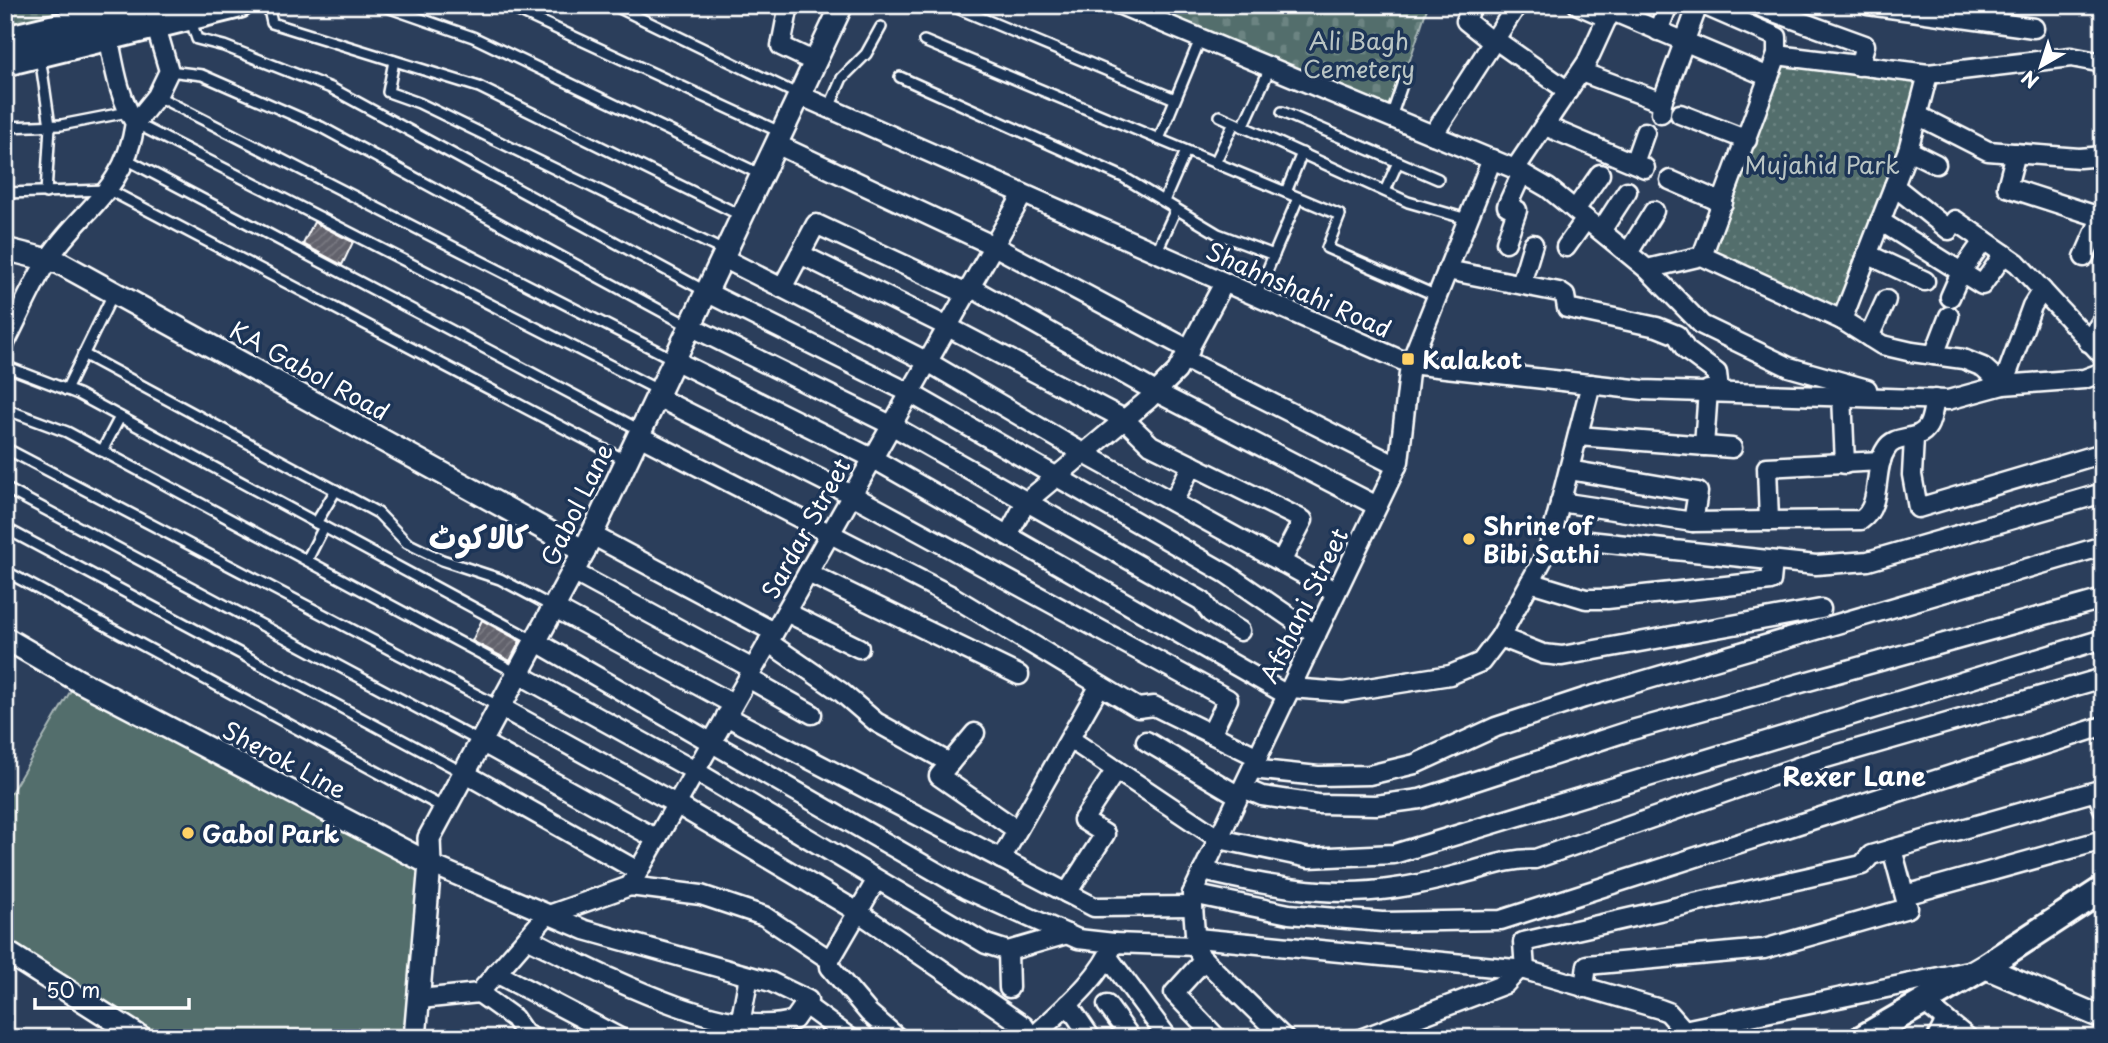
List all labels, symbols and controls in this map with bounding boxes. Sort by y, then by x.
park label: Ali Bagh Cemetery [1303,22,1415,86]
north arrow [2007,32,2076,102]
text: N [2015,64,2044,96]
park label: Mujahid Park [1744,146,1900,182]
street label: Shahnshahi Road [1201,232,1397,346]
street label: KA Gabol Road [224,311,396,429]
place label: Kalakot [1422,341,1522,377]
marker: Kalakot [1400,351,1416,367]
street label: Gabol Lane [531,437,621,571]
street label: Sardar Street [751,451,859,605]
place label: Shrine of Bibi Sathi [1483,507,1600,571]
district label: کالاکوٹ [429,512,529,560]
street label: Afshani Street [1250,521,1356,689]
marker: Shrine of Bibi Sathi [1461,531,1477,547]
street label: Sherok Line [217,711,353,807]
district label: Rexer Lane [1782,756,1926,795]
place label: Gabol Park [202,815,340,851]
marker: Gabol Park [180,825,196,841]
scale bar [35,966,189,1010]
text: 50 m [46,973,100,1005]

